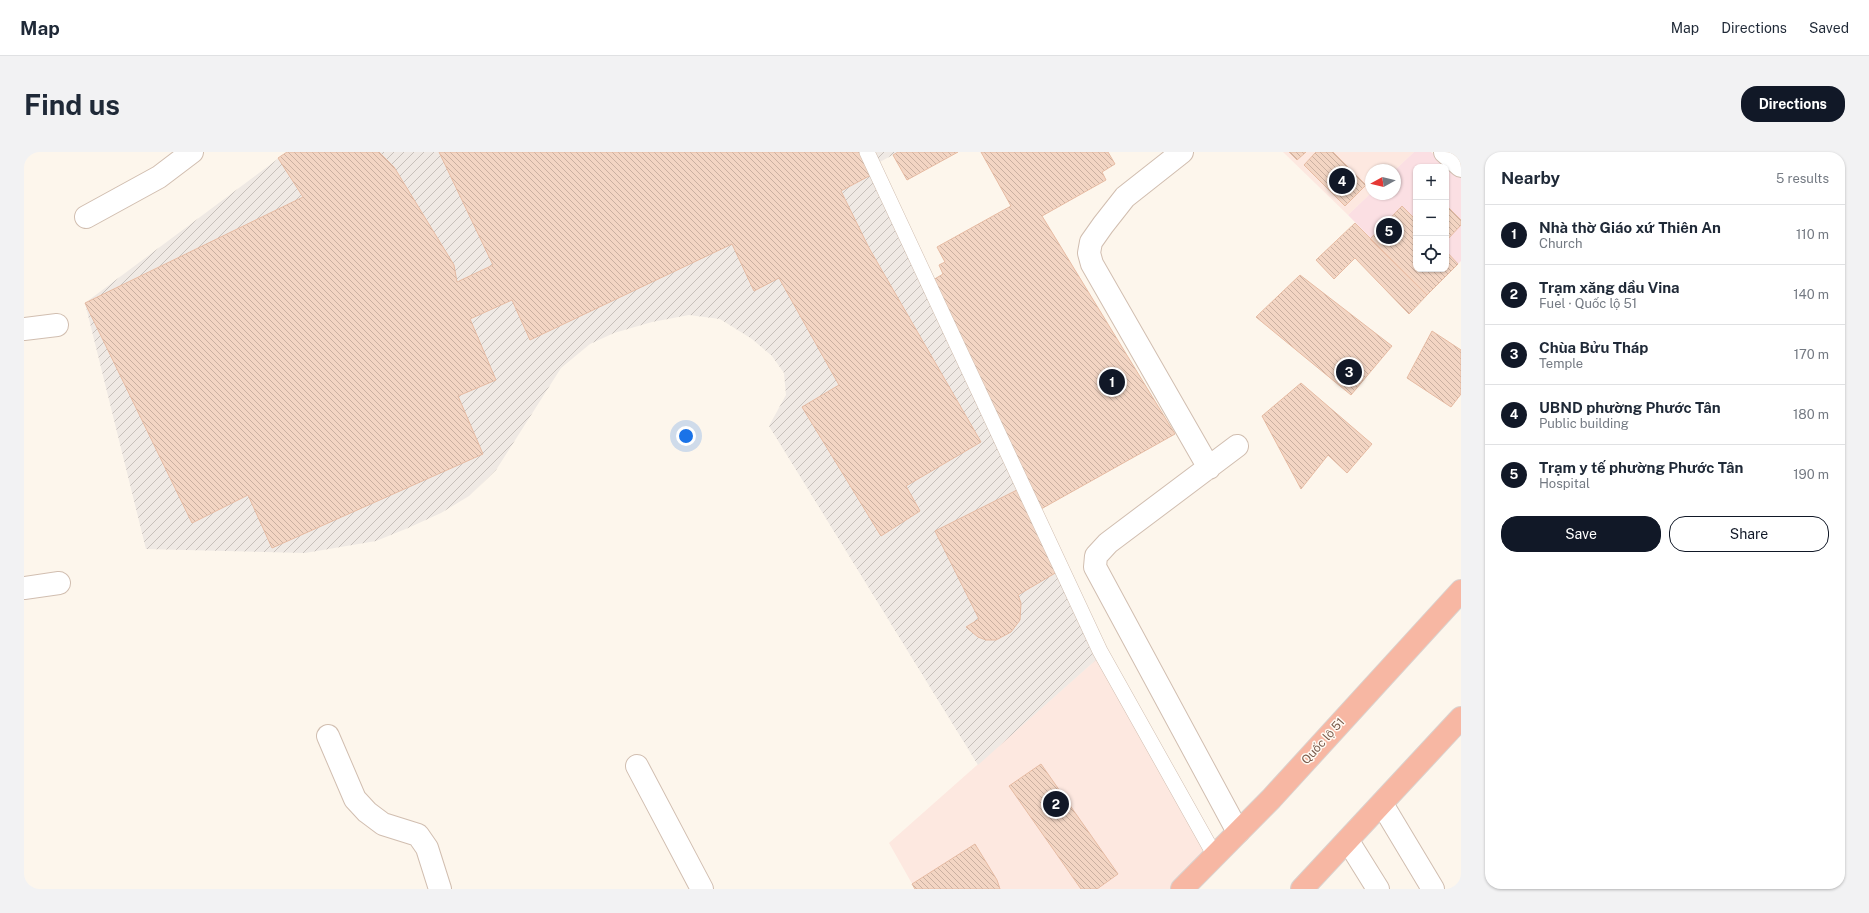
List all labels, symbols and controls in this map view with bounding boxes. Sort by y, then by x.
text: Map [20,17,60,39]
text: Map [1671,20,1699,36]
text: Directions [1721,20,1787,36]
text: Saved [1809,20,1849,36]
button: Directions [1741,86,1845,122]
text: Find us [24,88,120,121]
north arrow [1365,164,1401,200]
map controls [1413,164,1449,272]
button: + [1413,164,1449,200]
pin: 4 [1329,166,1355,196]
text: Nearby [1501,168,1560,188]
text: 5 results [1776,171,1829,186]
button: − [1413,200,1449,236]
pin: 5 [1376,216,1402,246]
text: Nhà thờ Giáo xứ Thiên An [1539,219,1721,236]
text: 1 [1511,227,1517,242]
text: 110 m [1796,227,1829,242]
button: locate [1413,236,1449,272]
text: Church [1539,236,1583,251]
text: Trạm xăng dầu Vina [1539,279,1680,296]
text: 2 [1510,287,1518,302]
text: 140 m [1793,287,1829,302]
text: Fuel · Quốc lộ 51 [1539,296,1637,311]
text: Chùa Bửu Tháp [1539,339,1648,356]
text: 3 [1510,347,1518,362]
text: 170 m [1794,347,1829,362]
text: Temple [1539,356,1583,371]
pin: 3 [1336,357,1362,387]
pin: 1 [1099,367,1125,397]
text: UBND phường Phước Tân [1539,399,1721,416]
text: 4 [1510,407,1518,422]
text: 180 m [1793,407,1829,422]
text: Public building [1539,416,1629,431]
your location [676,426,696,446]
text: Trạm y tế phường Phước Tân [1539,459,1743,476]
text: 5 [1510,467,1518,482]
text: 190 m [1793,467,1829,482]
text: Hospital [1539,476,1590,491]
button: Save [1501,516,1661,552]
button: Share [1669,516,1829,552]
street label: Quốc lộ 51 [1299,715,1347,767]
pin: 2 [1043,789,1069,819]

